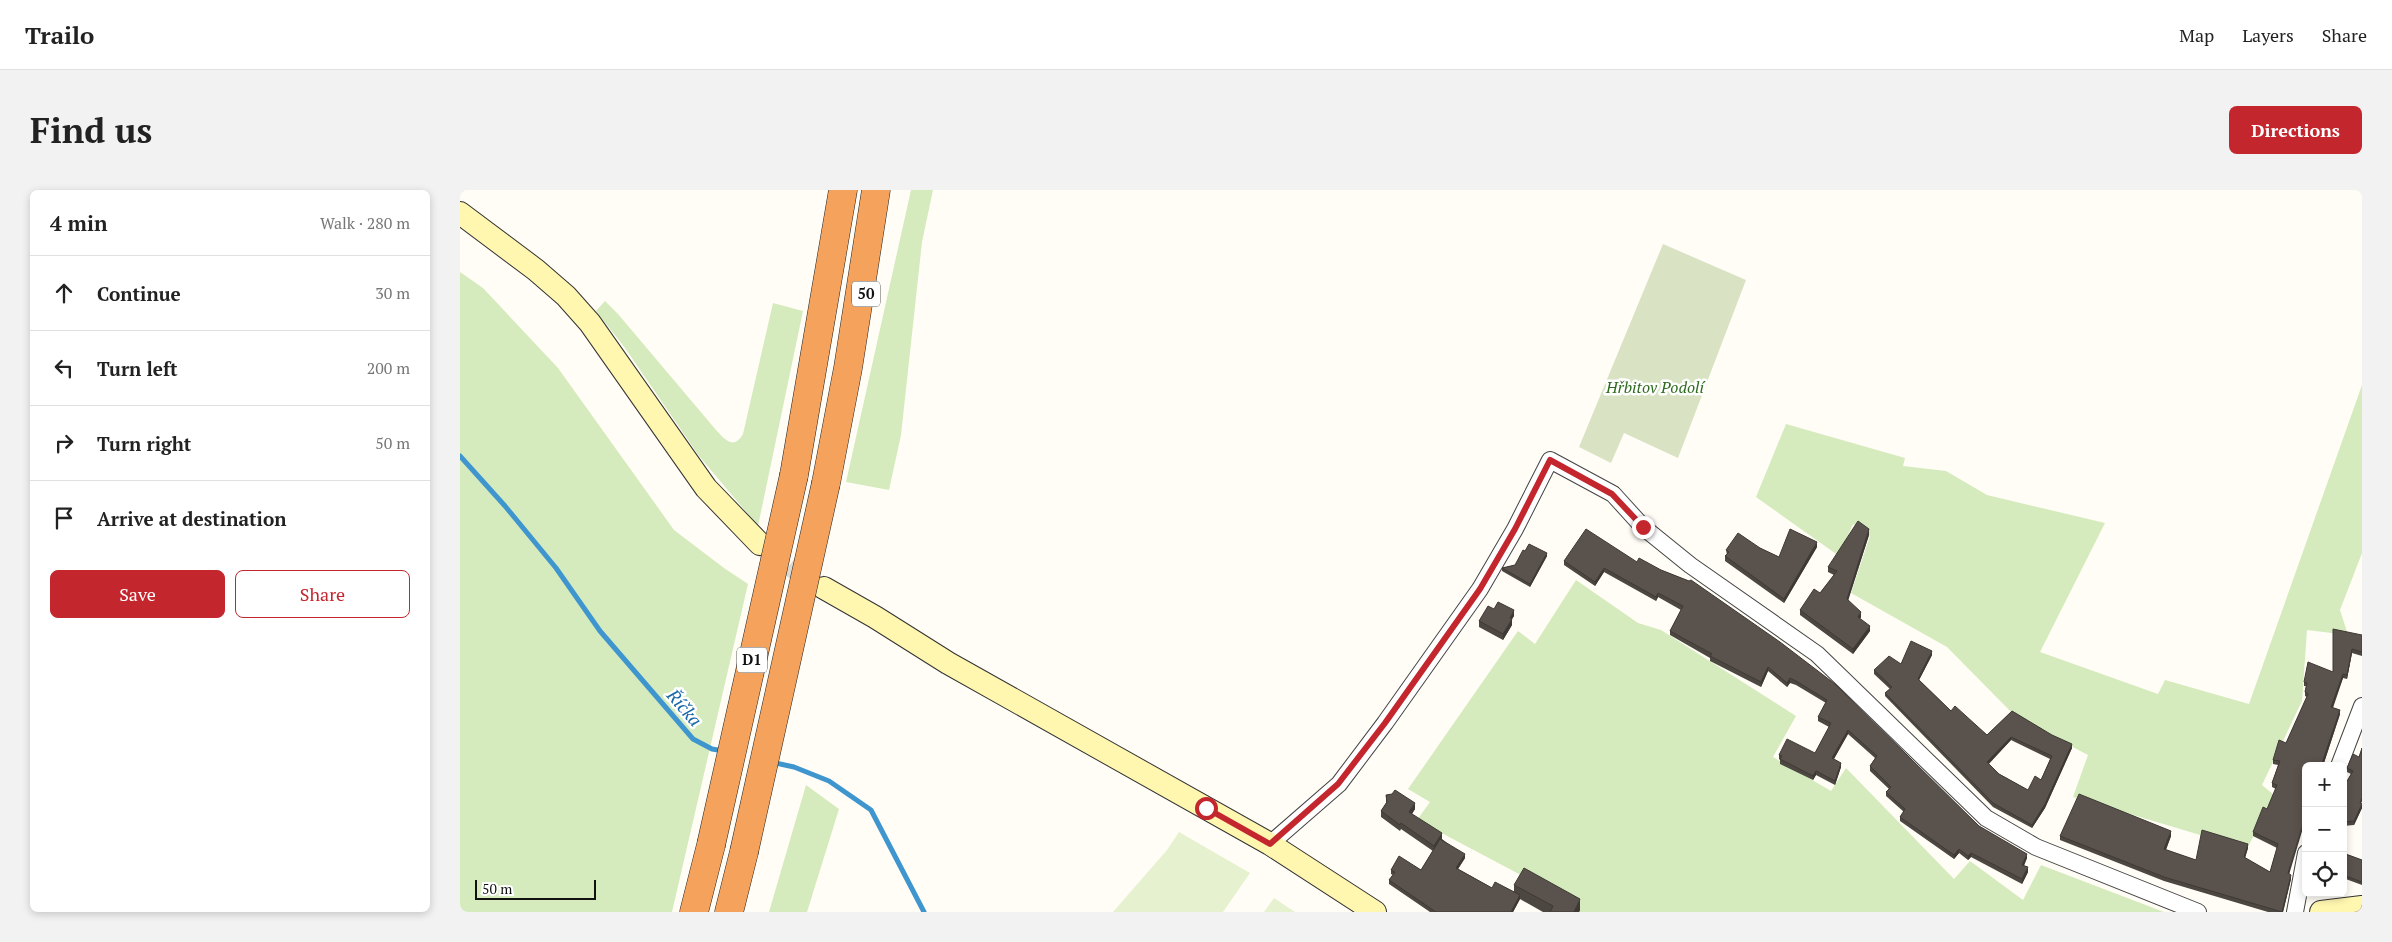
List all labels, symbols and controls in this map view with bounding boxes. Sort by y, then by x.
text: Trailo [25,19,94,51]
text: Map [2179,23,2214,47]
text: Layers [2242,23,2294,47]
text: Share [2322,23,2367,47]
button: Directions [2229,106,2362,154]
text: Find us [30,107,152,153]
text: 4 min [50,209,107,237]
text: Walk · 280 m [320,212,410,234]
icon: ahead [50,279,78,307]
text: Continue [97,281,181,306]
text: 30 m [375,282,410,304]
road number: 50 [852,282,880,306]
icon: left [50,354,78,382]
text: Turn left [97,356,178,381]
text: 200 m [367,357,410,379]
park label: Hřbitov Podolí [1605,376,1706,398]
icon: right [50,429,78,457]
text: Turn right [97,431,191,456]
text: 50 m [375,432,410,454]
icon: arrive [50,504,78,532]
text: Arrive at destination [97,506,286,531]
route end [1632,516,1655,539]
button: Save [50,570,225,618]
button: Share [235,570,410,618]
road number: D1 [737,648,767,672]
water label: Říčka [661,683,708,731]
map controls [2302,762,2347,897]
button: + [2302,762,2347,807]
route start [1195,797,1218,820]
button: − [2302,807,2347,852]
button: locate [2302,852,2347,897]
scale bar [475,877,596,900]
text: 50 m [482,879,512,898]

